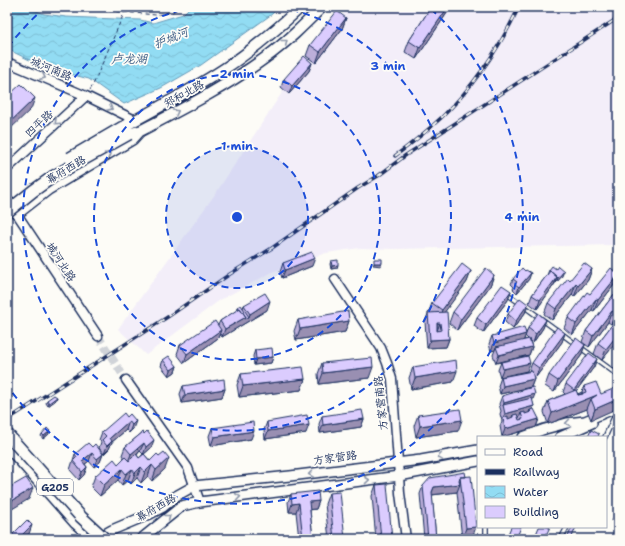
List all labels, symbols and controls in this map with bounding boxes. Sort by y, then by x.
water label: 护城河 [151,23,193,52]
one-way arrow [280,39,288,46]
water label: 卢龙湖 [111,51,148,67]
street label: 城河南路 [28,54,74,84]
text: 3 min [371,58,406,74]
text: 2 min [220,66,255,82]
one-way arrow [39,73,46,81]
street label: 郑和北路 [161,77,207,111]
one-way arrow [106,103,114,111]
street label: 四平路 [22,107,56,141]
one-way arrow [172,109,179,117]
one-way arrow [54,117,62,125]
text: 1 min [221,138,253,154]
street label: 幕府西路 [43,152,89,188]
one-way arrow [104,152,111,159]
text: 4 min [505,209,540,225]
centre of rings [230,210,244,224]
street label: 城河北路 [43,239,79,285]
street label: 方家营南路 [371,375,391,431]
one-way arrow [565,418,571,427]
legend [477,436,607,528]
text: Road [513,444,544,460]
street label: 方家营路 [312,448,358,468]
one-way arrow [436,452,443,461]
text: Railway [513,464,560,480]
one-way arrow [308,469,314,478]
one-way arrow [364,475,370,484]
road number: G205 [37,479,73,495]
text: Water [513,484,549,500]
street label: 幕府西路 [133,491,179,525]
one-way arrow [235,493,242,502]
text: Building [513,504,559,520]
one-way arrow [164,514,171,521]

